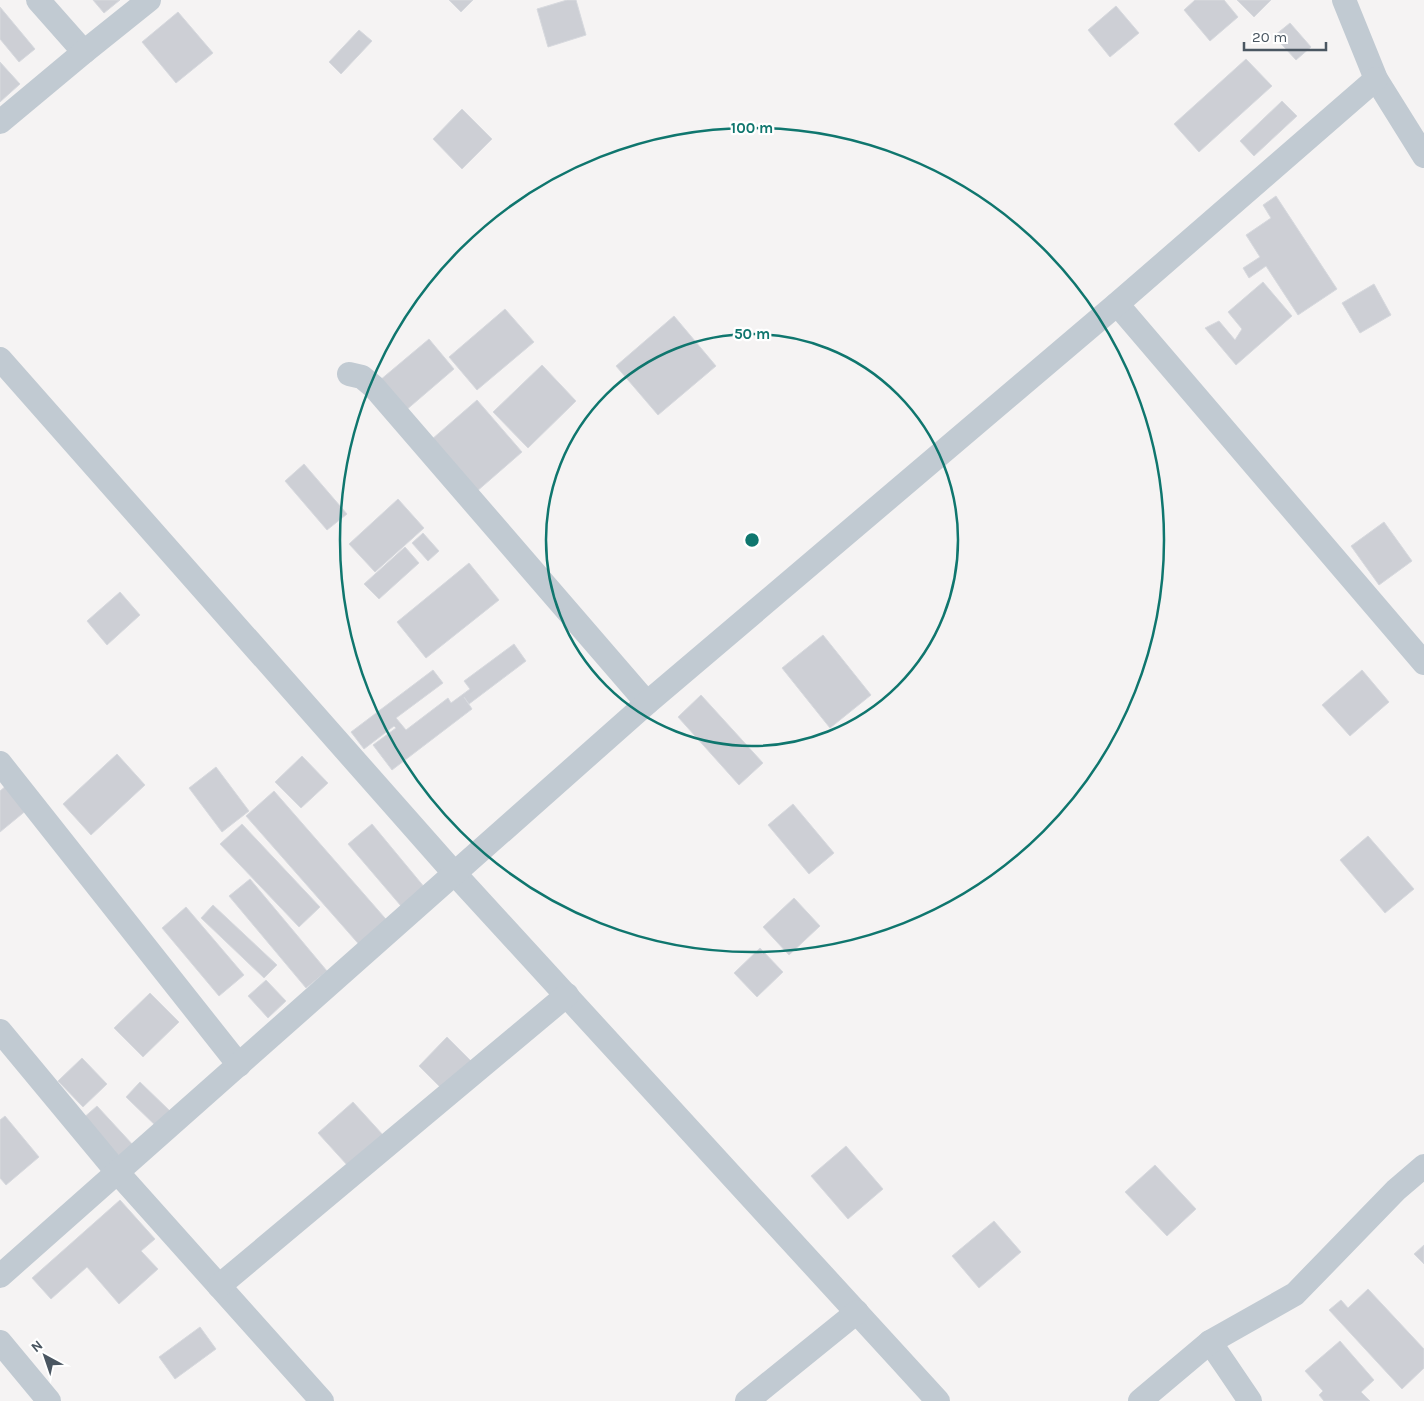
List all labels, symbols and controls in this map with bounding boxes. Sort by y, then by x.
scale bar [1244,20,1326,52]
text: 20 m [1252,28,1287,46]
text: 100 m [731,119,773,137]
text: 50 m [734,325,770,343]
centre of rings [743,531,761,549]
north arrow [20,1331,70,1381]
text: N [28,1337,46,1356]

